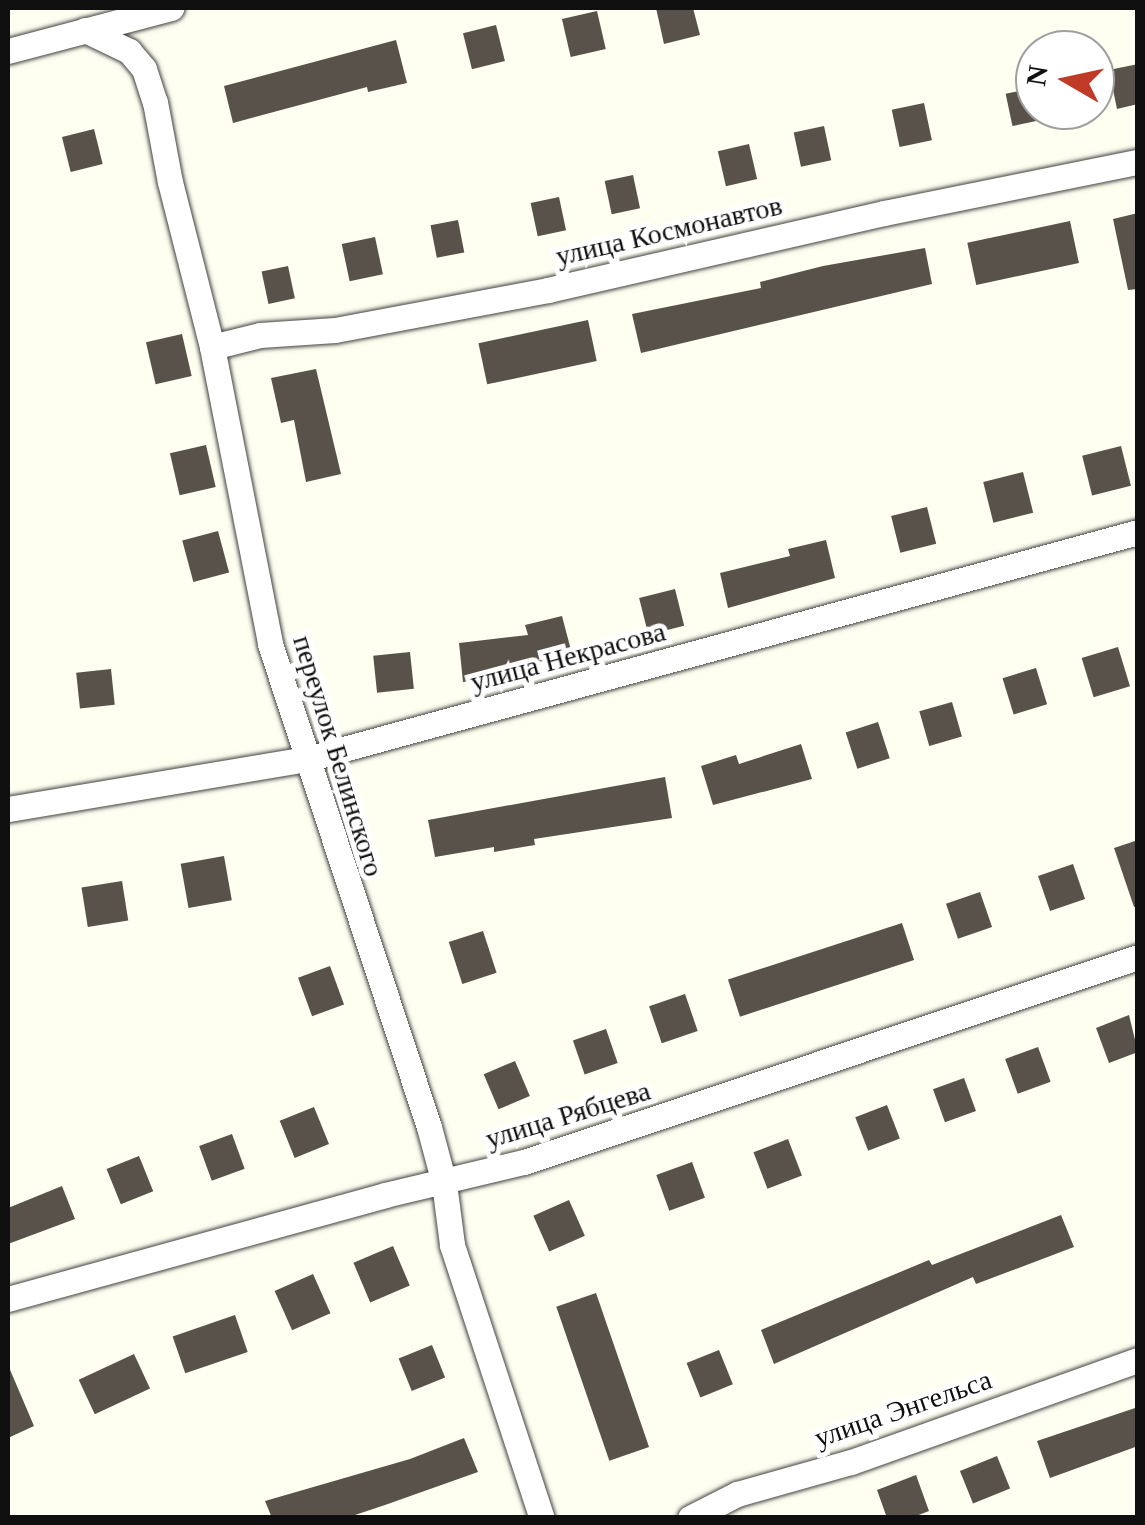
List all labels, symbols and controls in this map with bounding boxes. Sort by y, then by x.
north arrow [1015,30,1115,130]
text: N [1020,63,1054,88]
street label: улица Космонавтов [553,189,785,273]
street label: улица Некрасова [467,615,669,699]
street label: переулок Белинского [285,631,391,881]
street label: улица Рябцева [482,1074,654,1156]
street label: улица Энгельса [810,1363,996,1455]

